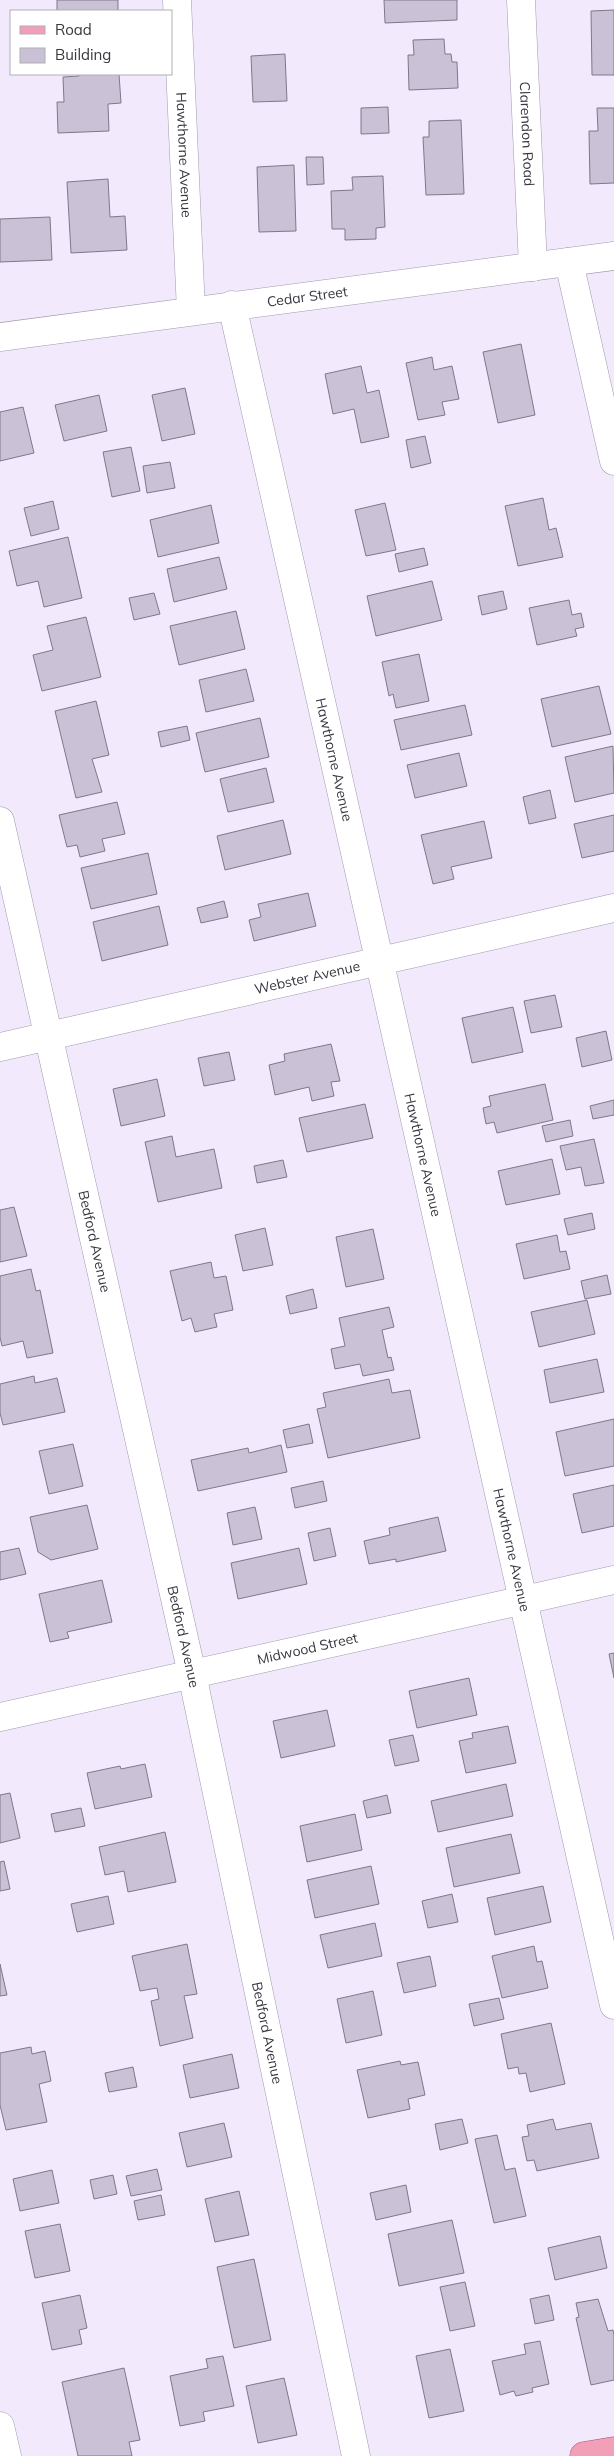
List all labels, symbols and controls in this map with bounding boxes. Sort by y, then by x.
legend [10,10,172,75]
text: Road [55,20,92,39]
text: Building [55,45,111,64]
street label: Clarendon Road [516,81,538,187]
street label: Hawthorne Avenue [172,92,196,218]
street label: Cedar Street [266,282,349,311]
street label: Hawthorne Avenue [312,696,357,823]
street label: Webster Avenue [253,957,362,998]
street label: Hawthorne Avenue [400,1091,446,1218]
street label: Bedford Avenue [74,1189,115,1294]
street label: Hawthorne Avenue [489,1487,534,1613]
street label: Bedford Avenue [163,1584,204,1689]
street label: Midwood Street [255,1628,360,1668]
street label: Bedford Avenue [248,1980,287,2086]

